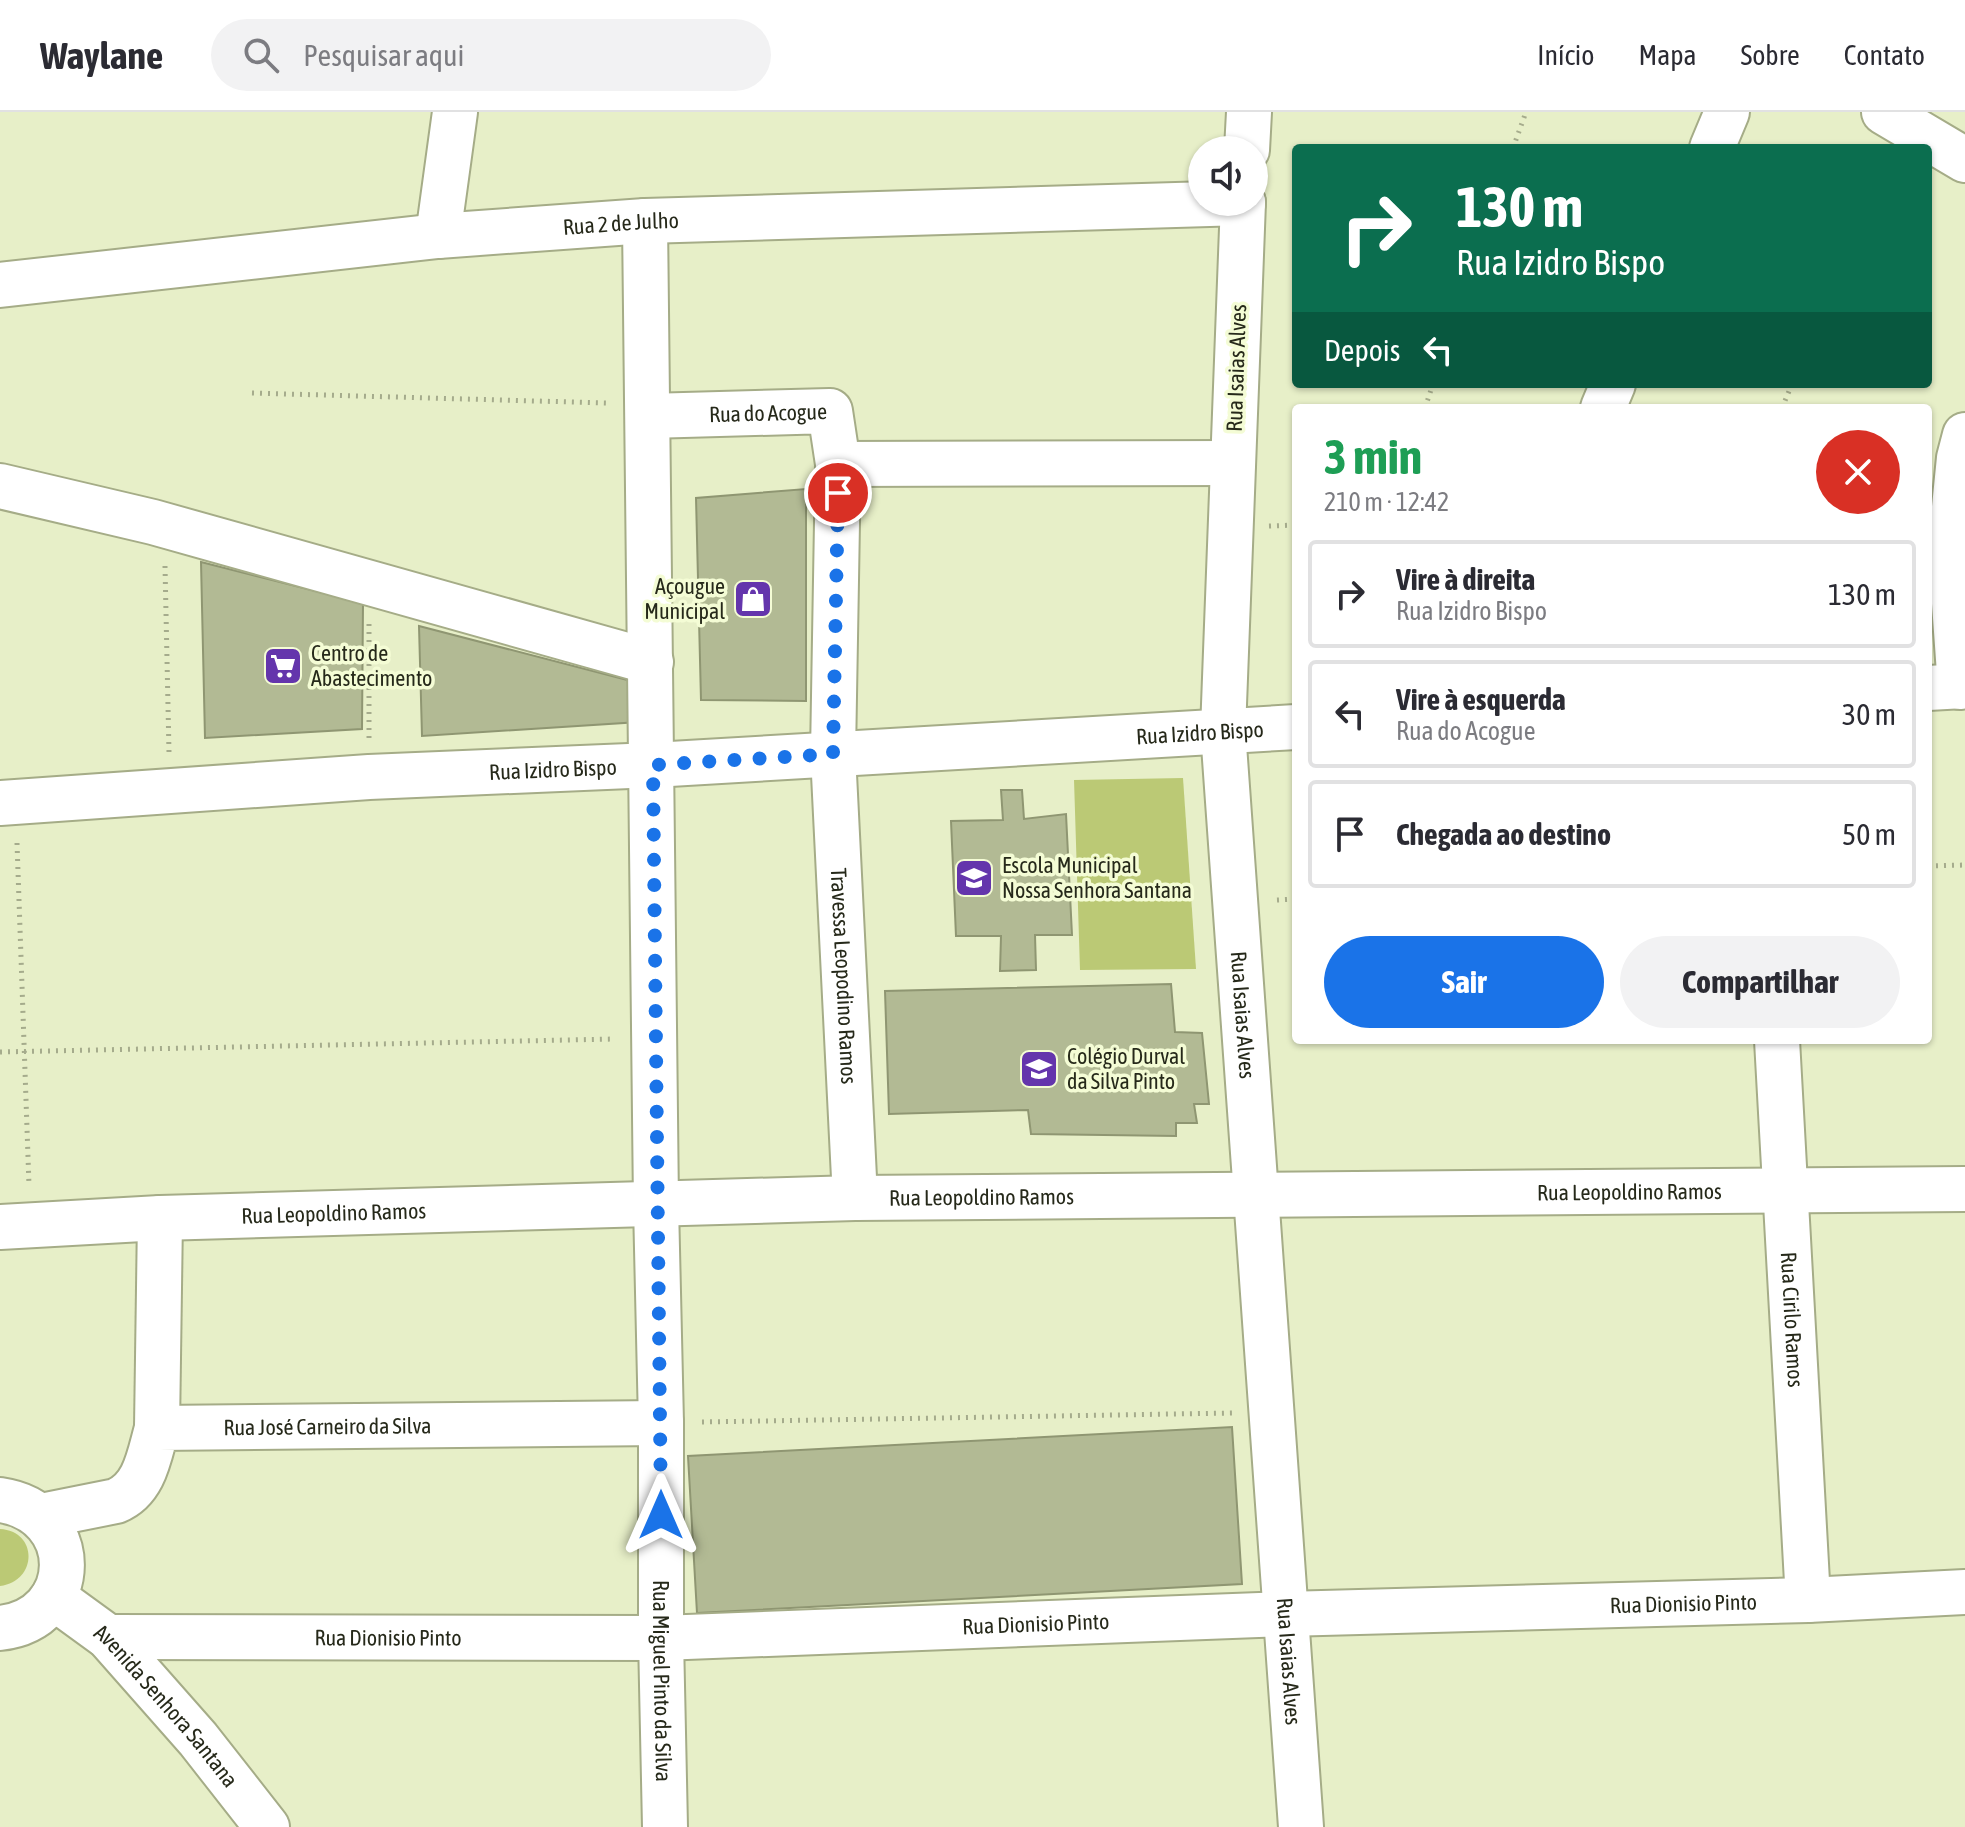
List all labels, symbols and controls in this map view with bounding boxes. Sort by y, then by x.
search box [211,19,771,91]
icon: search [239,33,283,77]
text: Waylane [40,34,163,77]
text: Pesquisar aqui [303,38,464,72]
text: Início [1537,39,1594,71]
text: Mapa [1638,39,1696,71]
text: Sobre [1740,39,1800,71]
text: Contato [1844,39,1925,71]
map controls [1188,136,1268,216]
button: sound [1188,136,1268,216]
text: 130 m [1456,175,1583,239]
icon: right [1324,176,1428,280]
street label: Rua 2 de Julho [562,207,679,240]
text: Rua Izidro Bispo [1456,241,1665,283]
street label: Rua Isaias Alves [1221,304,1251,432]
icon: left [1416,328,1460,372]
text: Depois [1324,333,1400,367]
street label: Rua do Acogue [709,398,827,427]
text: 3 min [1324,429,1422,484]
button: close [1816,430,1900,514]
pin [804,459,872,527]
icon: arrive [816,471,860,515]
text: 210 m · 12:42 [1324,487,1449,517]
text: Vire à direita [1396,562,1535,596]
icon: right [1328,572,1372,616]
place label: Açougue Municipal [644,573,725,624]
text: 130 m [1828,577,1896,611]
shop icon: Açougue Municipal [732,578,774,620]
text: Rua Izidro Bispo [1396,596,1547,626]
place label: Centro de Abastecimento [311,640,432,691]
supermarket icon: Centro de Abastecimento [262,645,304,687]
text: Vire à esquerda [1396,682,1566,716]
icon: left [1328,692,1372,736]
text: 30 m [1842,697,1896,731]
street label: Rua Izidro Bispo [1135,716,1264,749]
text: Rua do Acogue [1396,716,1535,746]
street label: Rua Izidro Bispo [488,754,617,785]
icon: arrive [1328,812,1372,856]
text: Chegada ao destino [1396,817,1611,851]
text: 50 m [1842,817,1896,851]
place label: Escola Municipal Nossa Senhora Santana [1002,852,1192,903]
school or university icon: Escola Municipal Nossa Senhora Santana [953,857,995,899]
street label: Travessa Leopodino Ramos [826,867,862,1085]
button: Sair [1324,936,1604,1028]
button: Compartilhar [1620,936,1900,1028]
street label: Rua Isaias Alves [1226,950,1261,1080]
place label: Colégio Durval da Silva Pinto [1067,1043,1185,1094]
school or university icon: Colégio Durval da Silva Pinto [1018,1048,1060,1090]
street label: Rua Leopoldino Ramos [1537,1178,1722,1205]
street label: Rua Leopoldino Ramos [889,1183,1074,1211]
street label: Rua Leopoldino Ramos [241,1197,427,1229]
street label: Rua Cirilo Ramos [1776,1251,1809,1388]
street label: Rua José Carneiro da Silva [223,1412,432,1440]
position arrow [619,1473,703,1557]
street label: Rua Miguel Pinto da Silva [648,1580,677,1782]
street label: Rua Dionisio Pinto [1610,1588,1757,1618]
street label: Rua Isaias Alves [1272,1597,1307,1726]
street label: Rua Dionisio Pinto [962,1608,1110,1639]
street label: Avenida Senhora Santana [89,1619,244,1792]
street label: Rua Dionisio Pinto [314,1624,462,1651]

